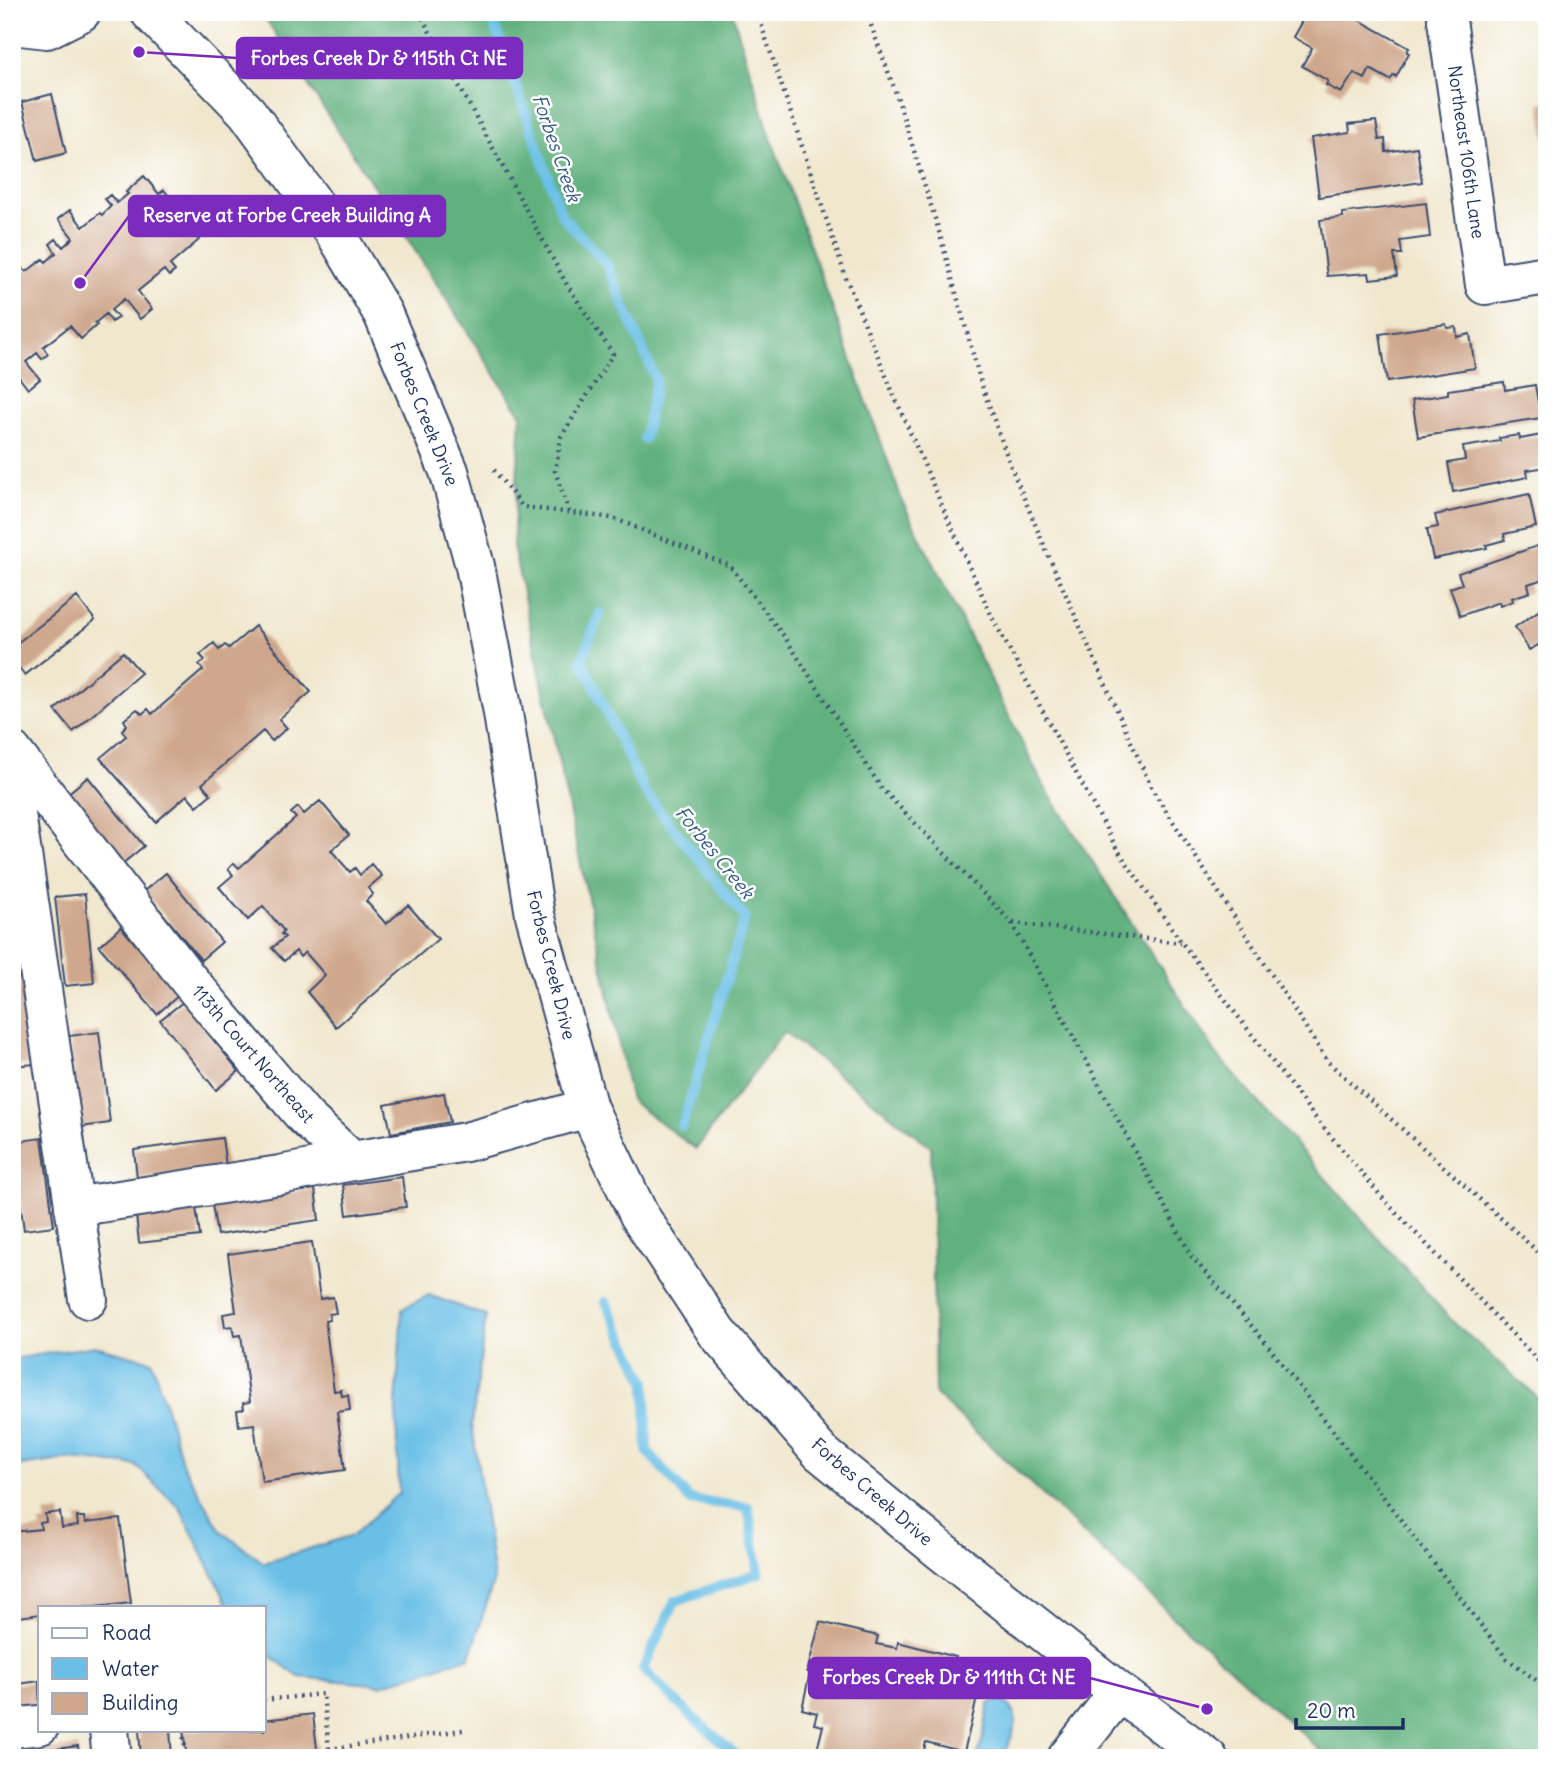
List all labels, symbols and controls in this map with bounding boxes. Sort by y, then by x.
callout: Forbes Creek Dr & 115th Ct NE [237,38,522,78]
text: Forbes Creek Dr & 115th Ct NE [251,46,507,70]
street label: Northeast 106th Lane [1443,64,1490,240]
water label: Forbes Creek [527,91,587,206]
callout: Reserve at Forbe Creek Building A [129,196,445,236]
text: Reserve at Forbe Creek Building A [143,203,431,227]
street label: Forbes Creek Drive [385,339,464,489]
water label: Forbes Creek [670,801,760,904]
street label: Forbes Creek Drive [522,888,581,1042]
street label: 113th Court Northeast [187,980,320,1128]
street label: Forbes Creek Drive [807,1433,938,1550]
legend [38,1606,266,1732]
text: Road [102,1619,151,1646]
text: Water [102,1655,160,1682]
callout: Forbes Creek Dr & 111th Ct NE [809,1658,1090,1698]
text: Forbes Creek Dr & 111th Ct NE [822,1665,1076,1689]
scale bar [1296,1686,1403,1730]
text: Building [102,1689,178,1716]
text: 20 m [1307,1697,1356,1724]

